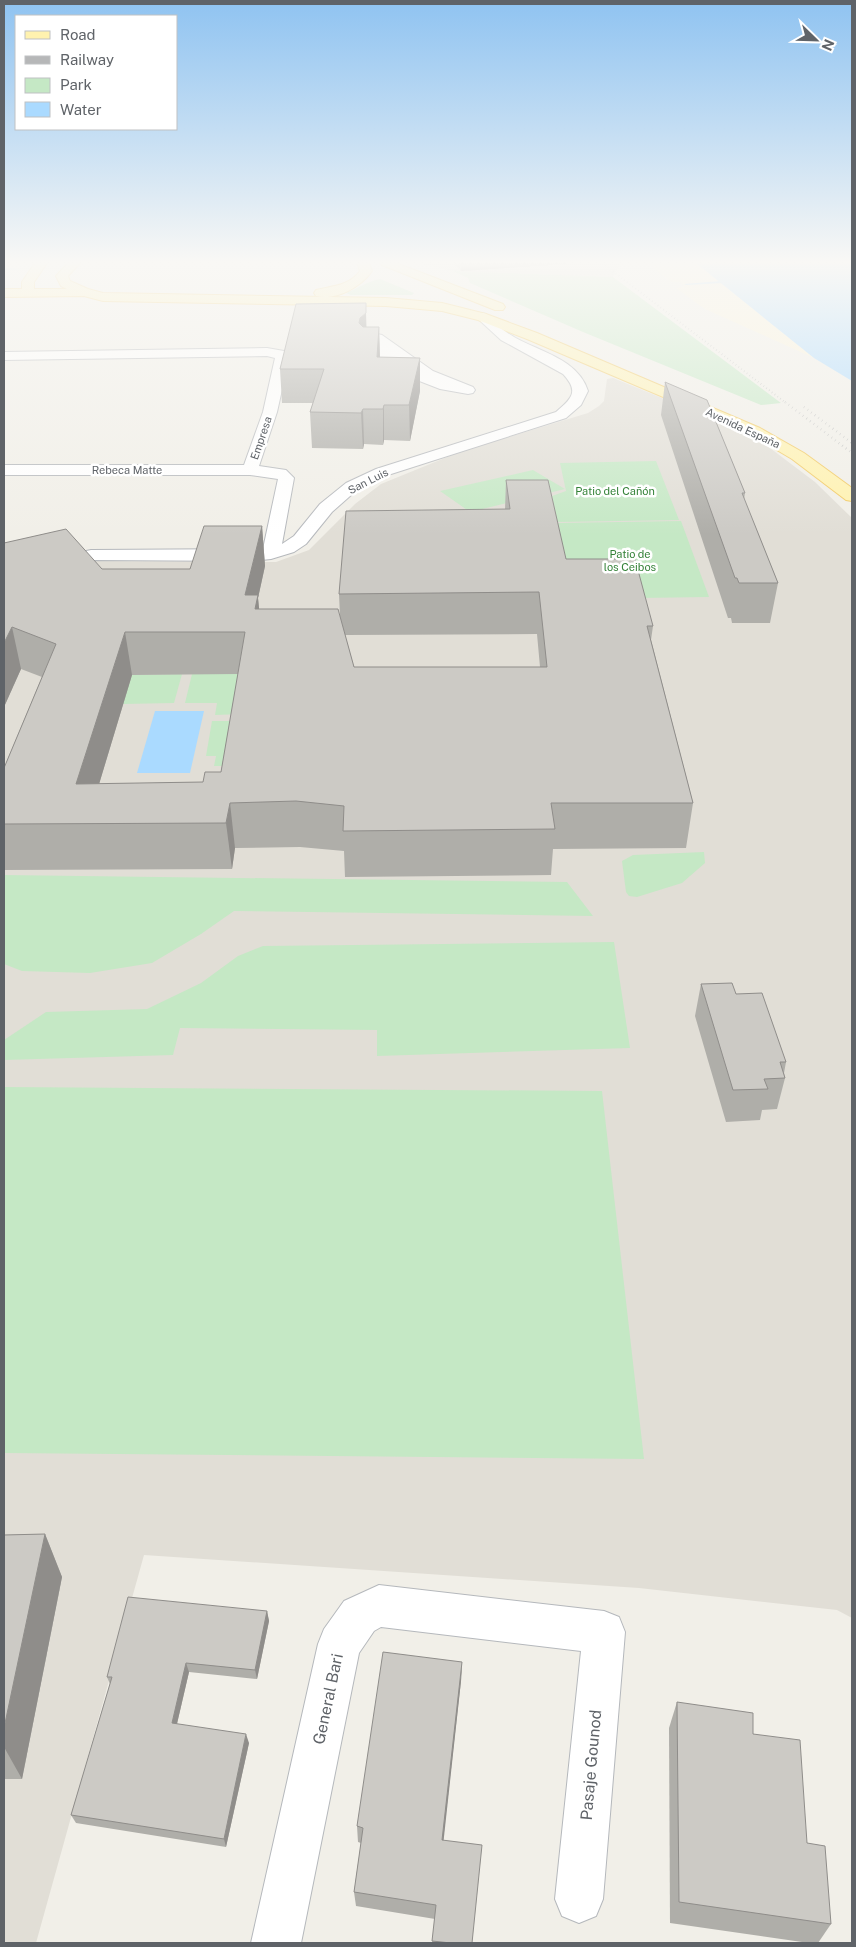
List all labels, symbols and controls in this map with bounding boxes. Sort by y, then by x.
legend [15,15,178,130]
north arrow [791,15,841,65]
text: Road [60,26,96,43]
text: N [818,37,837,53]
text: Railway [60,51,114,68]
text: Park [60,76,92,93]
text: Water [60,101,102,118]
street label: Avenida España [704,406,782,450]
street label: Empresa [248,415,274,461]
street label: Rebeca Matte [92,464,162,476]
street label: San Luis [346,466,391,496]
park label: Patio del Cañón [575,485,655,497]
park label: Patio de los Ceibos [604,548,657,573]
street label: General Bari [309,1652,347,1746]
street label: Pasaje Gounod [577,1709,605,1821]

